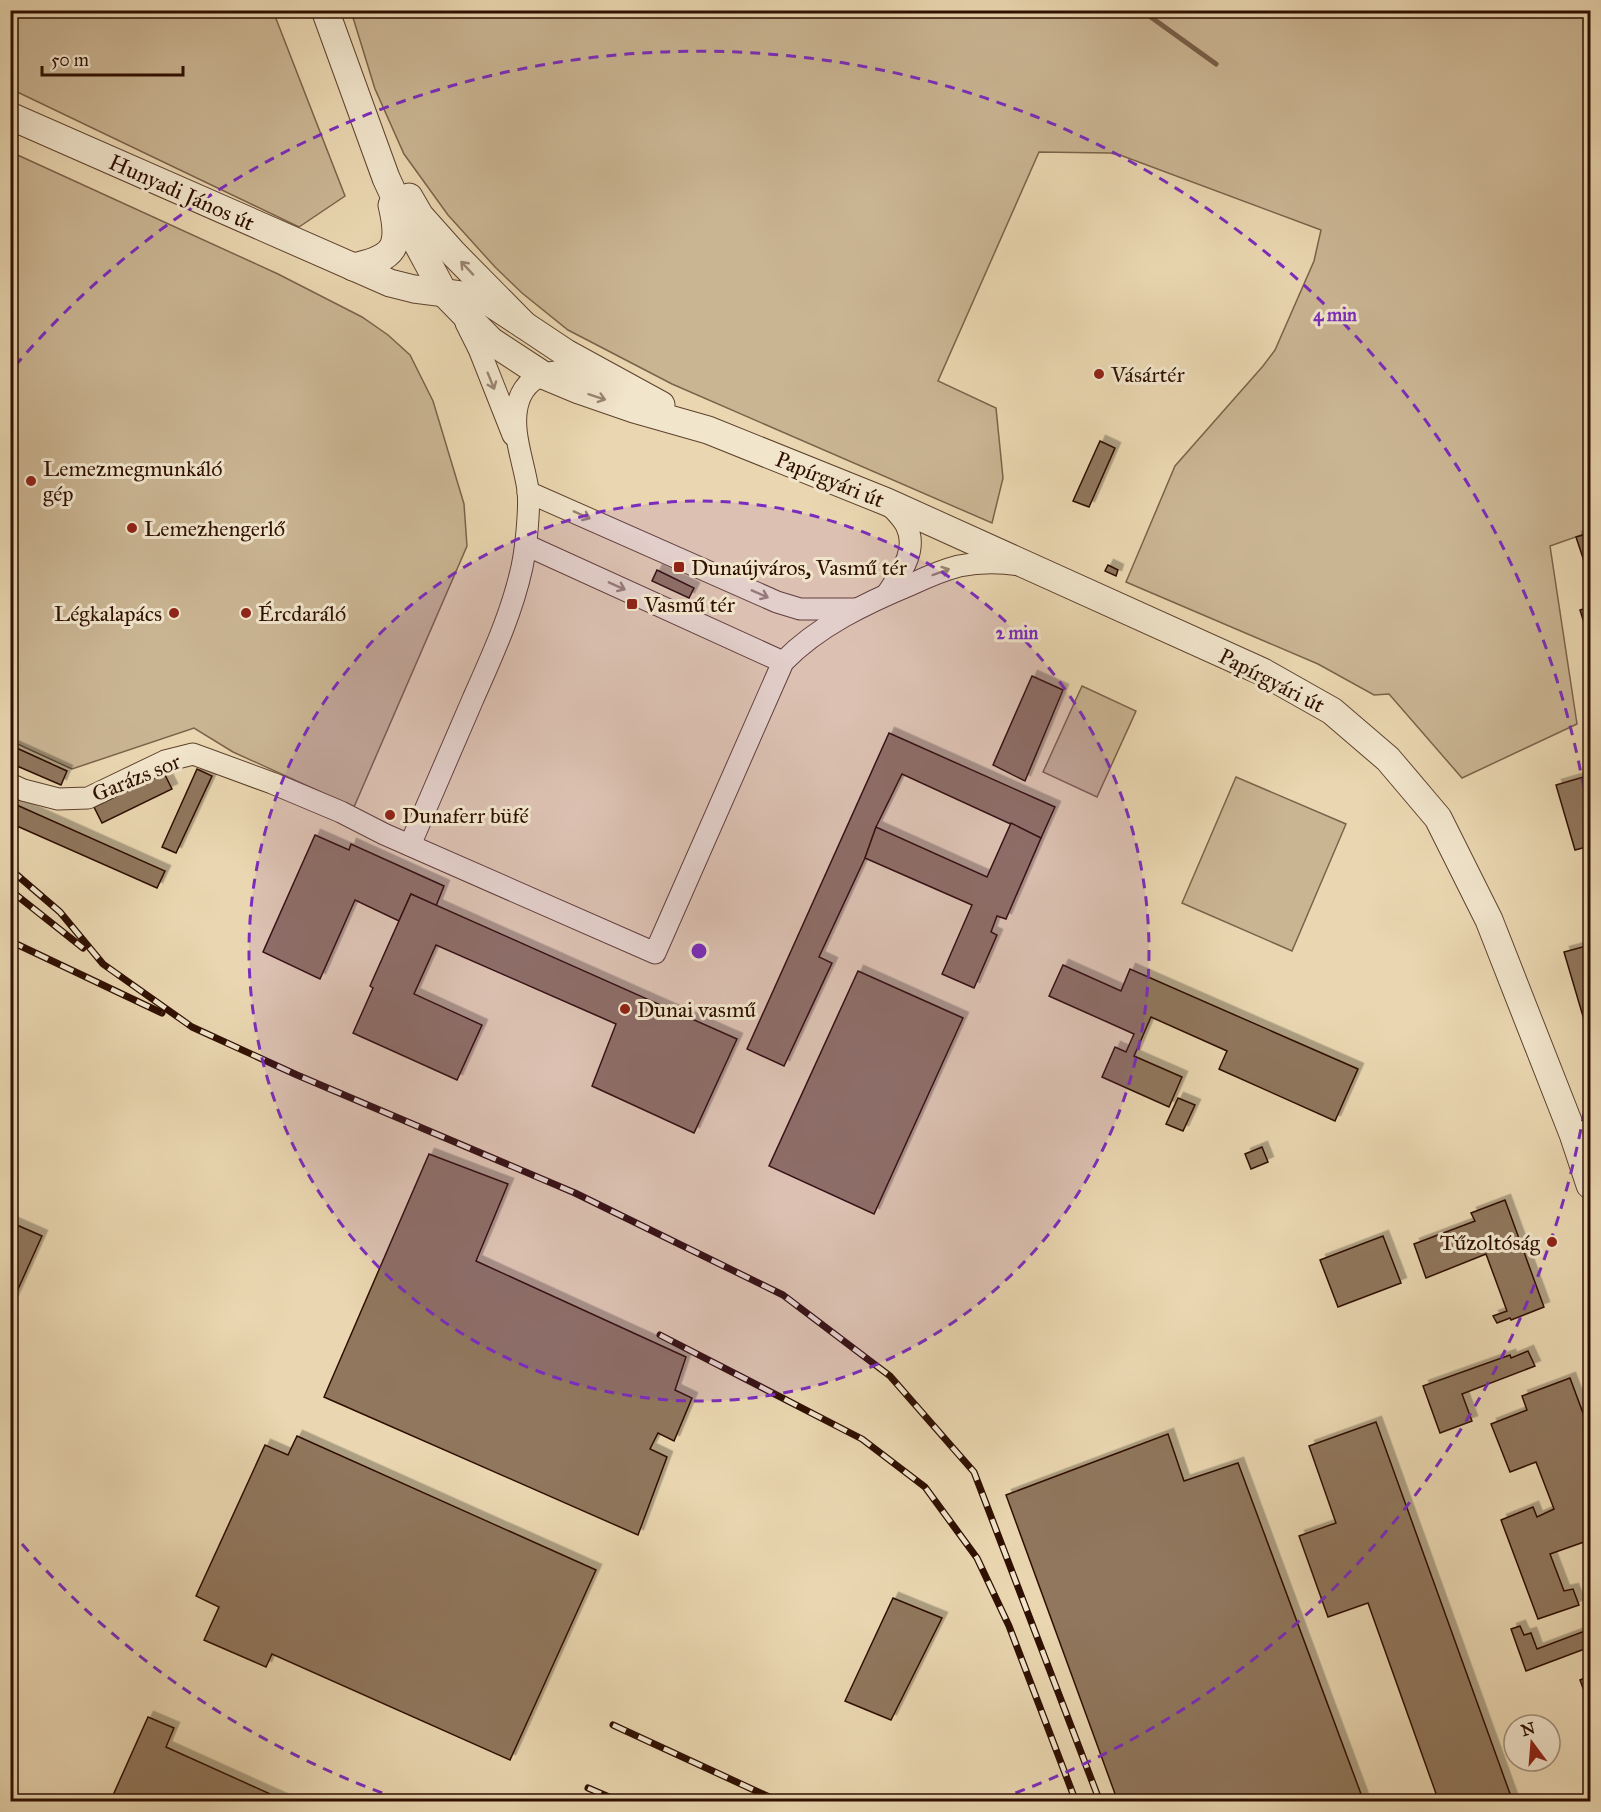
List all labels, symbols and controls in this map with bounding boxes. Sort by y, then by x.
scale bar [42,39,183,77]
text: 50 m [51,49,89,71]
street label: Hunyadi János út [105,148,259,237]
one-way arrow [460,261,475,276]
text: 4 min [1313,304,1357,327]
place label: Vásártér [1110,361,1185,388]
marker: Vásártér [1092,367,1106,381]
one-way arrow [487,371,498,389]
one-way arrow [587,392,606,403]
street label: Papírgyári út [771,445,888,514]
place label: Lemezmegmunkáló gép [43,455,223,507]
marker: Lemezmegmunkáló gép [24,474,38,488]
one-way arrow [572,510,590,522]
place label: Lemezhengerlő [144,515,286,542]
marker: Lemezhengerlő [125,521,139,535]
place label: Dunaújváros, Vasmű tér [691,554,908,581]
marker: Dunaújváros, Vasmű tér [672,560,686,574]
one-way arrow [931,566,950,577]
one-way arrow [608,582,626,593]
one-way arrow [751,589,769,600]
place label: Vasmű tér [643,591,736,618]
marker: Vasmű tér [625,597,639,611]
place label: Légkalapács [54,600,162,627]
place label: Ércdaráló [258,600,346,627]
marker: Légkalapács [167,606,181,620]
marker: Ércdaráló [239,606,253,620]
text: 2 min [996,622,1039,644]
street label: Papírgyári út [1214,642,1329,719]
street label: Garázs sor [88,747,185,807]
place label: Dunaferr büfé [402,802,529,829]
marker: Dunaferr büfé [383,808,397,822]
centre of rings [689,941,709,961]
place label: Dunai vasmű [637,996,756,1023]
marker: Dunai vasmű [618,1002,632,1016]
place label: Tűzoltóság [1440,1229,1541,1256]
marker: Tűzoltóság [1545,1235,1559,1249]
north arrow [1502,1713,1562,1773]
text: N [1519,1718,1538,1740]

